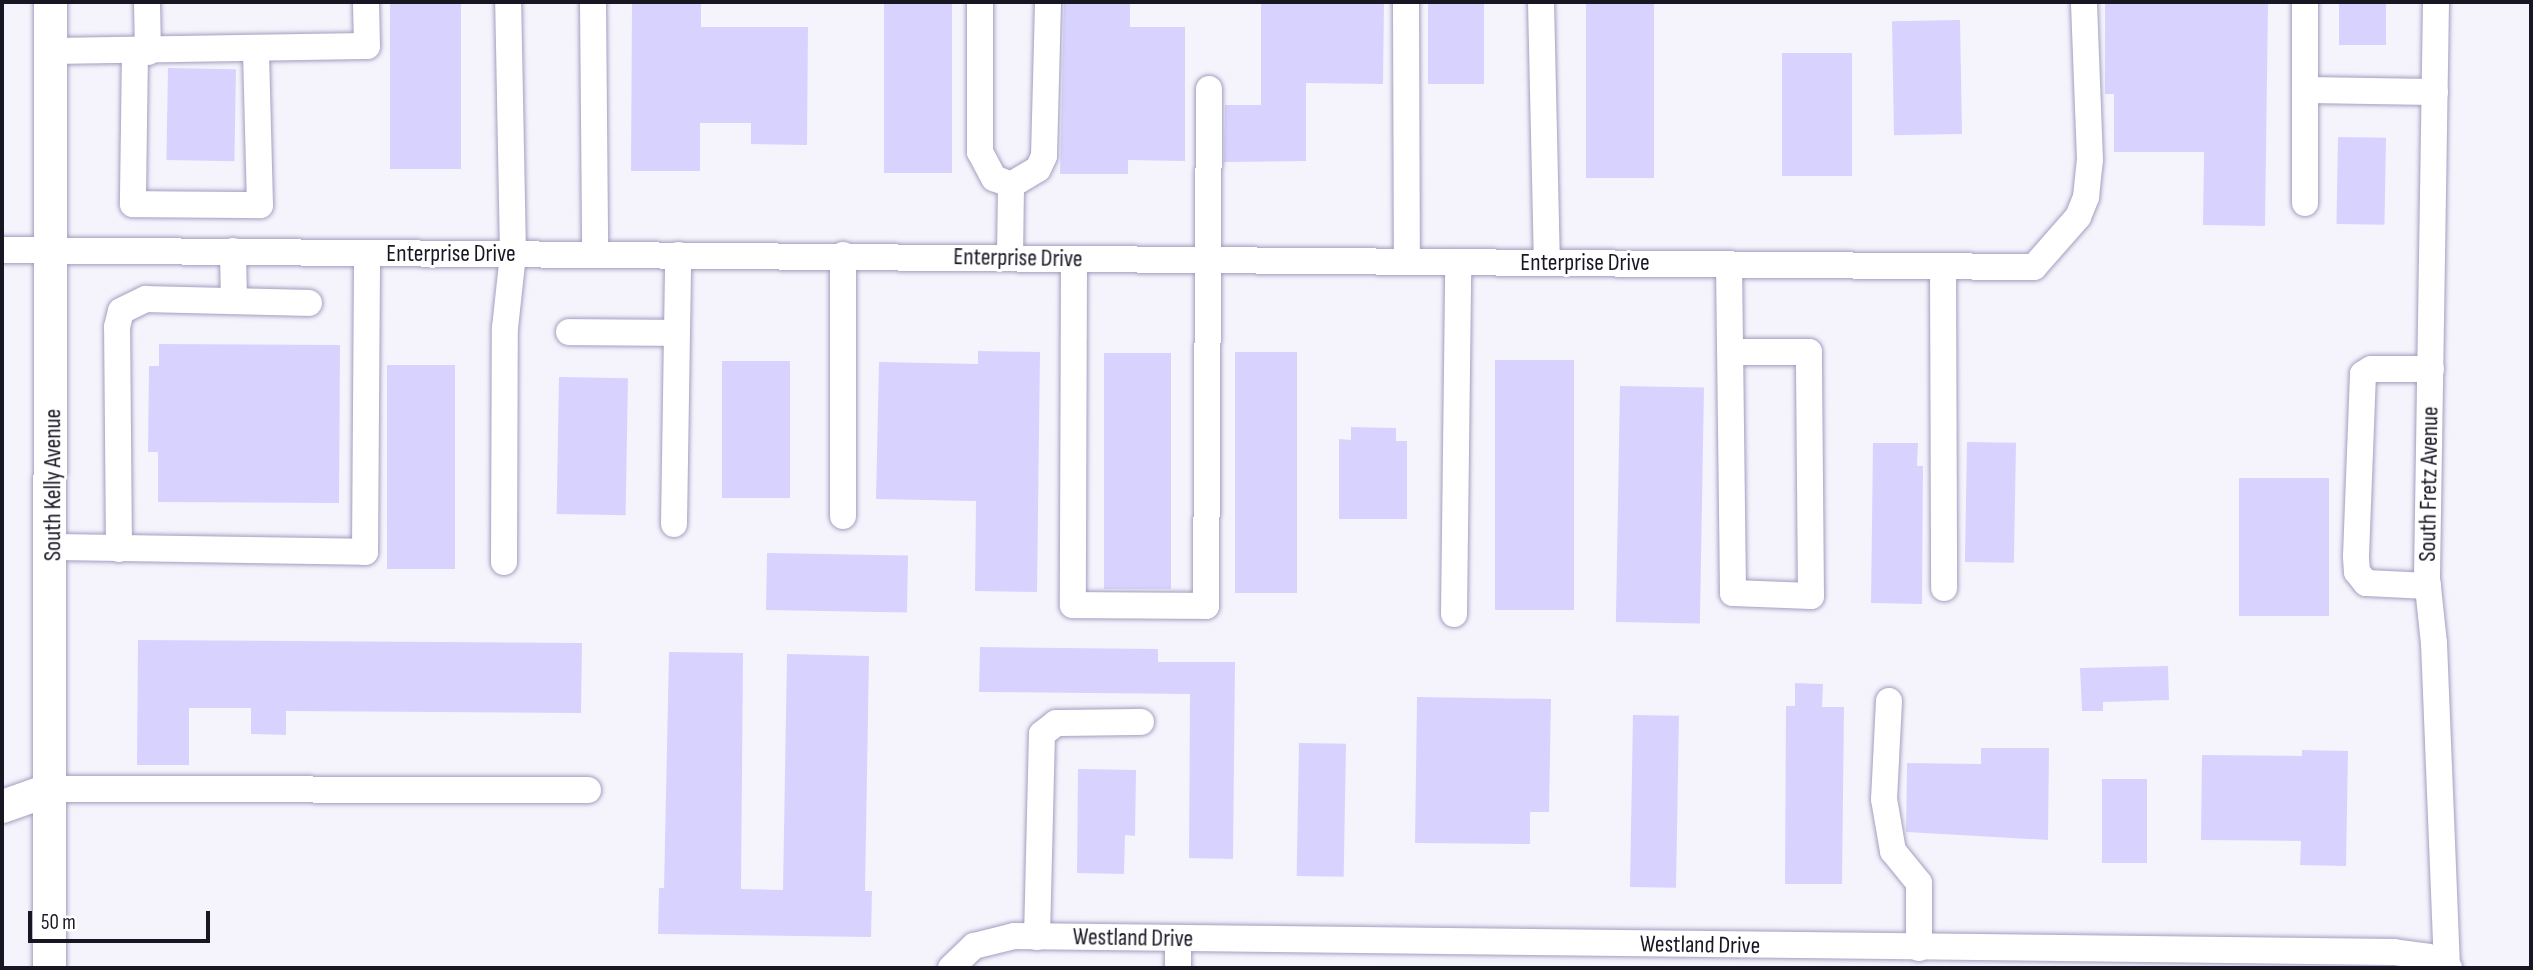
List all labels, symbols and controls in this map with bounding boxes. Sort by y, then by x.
street label: Enterprise Drive [386,240,516,268]
street label: Enterprise Drive [953,242,1083,274]
street label: Enterprise Drive [1520,249,1650,277]
street label: South Fretz Avenue [2413,406,2445,562]
street label: South Kelly Avenue [39,409,67,561]
scale bar [32,897,214,941]
text: 50 m [41,910,76,935]
street label: Westland Drive [1073,923,1193,953]
street label: Westland Drive [1640,930,1760,960]

